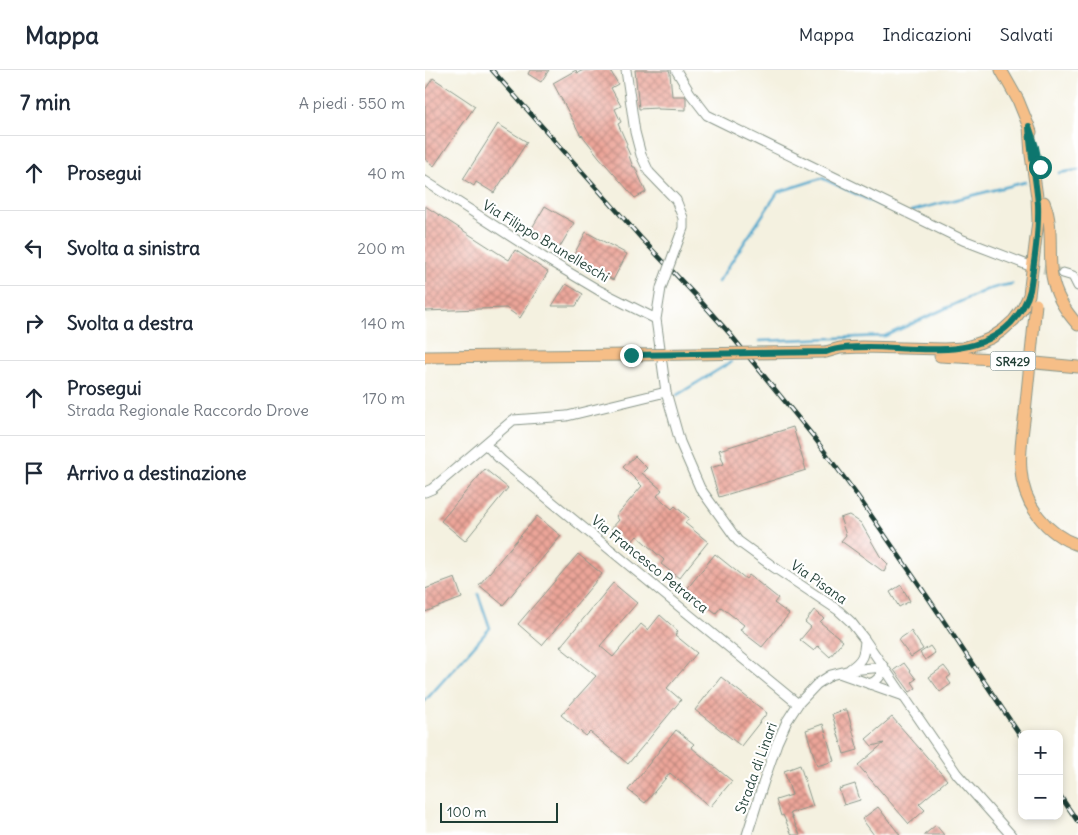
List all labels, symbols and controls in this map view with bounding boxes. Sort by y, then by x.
text: Mappa [25,20,99,50]
text: Mappa [799,23,854,46]
text: Indicazioni [882,23,972,46]
text: Salvati [1000,23,1053,46]
text: 7 min [20,89,71,116]
text: A piedi · 550 m [299,93,405,113]
route start [1029,156,1052,179]
icon: ahead [20,159,48,187]
text: Prosegui [67,161,142,185]
text: 40 m [367,163,405,183]
street label: Via Filippo Brunelleschi [479,196,613,286]
icon: left [20,234,48,262]
text: Svolta a sinistra [67,236,200,260]
text: 200 m [357,238,405,258]
icon: right [20,309,48,337]
text: Svolta a destra [67,311,193,335]
text: 140 m [361,313,405,333]
route end [620,344,643,367]
road number: SR429 [991,352,1035,370]
text: Prosegui [67,376,142,400]
icon: ahead [20,384,48,412]
text: 170 m [362,388,405,408]
text: Strada Regionale Raccordo Drove [67,400,309,420]
icon: arrive [20,459,48,487]
text: Arrivo a destinazione [67,461,246,485]
street label: Via Francesco Petrarca [588,511,712,617]
street label: Via Pisana [787,556,851,608]
street label: Strada di Linari [731,720,781,816]
map controls [1018,730,1063,820]
button: + [1018,730,1063,775]
button: − [1018,775,1063,820]
scale bar [440,800,557,823]
text: 100 m [447,803,487,821]

